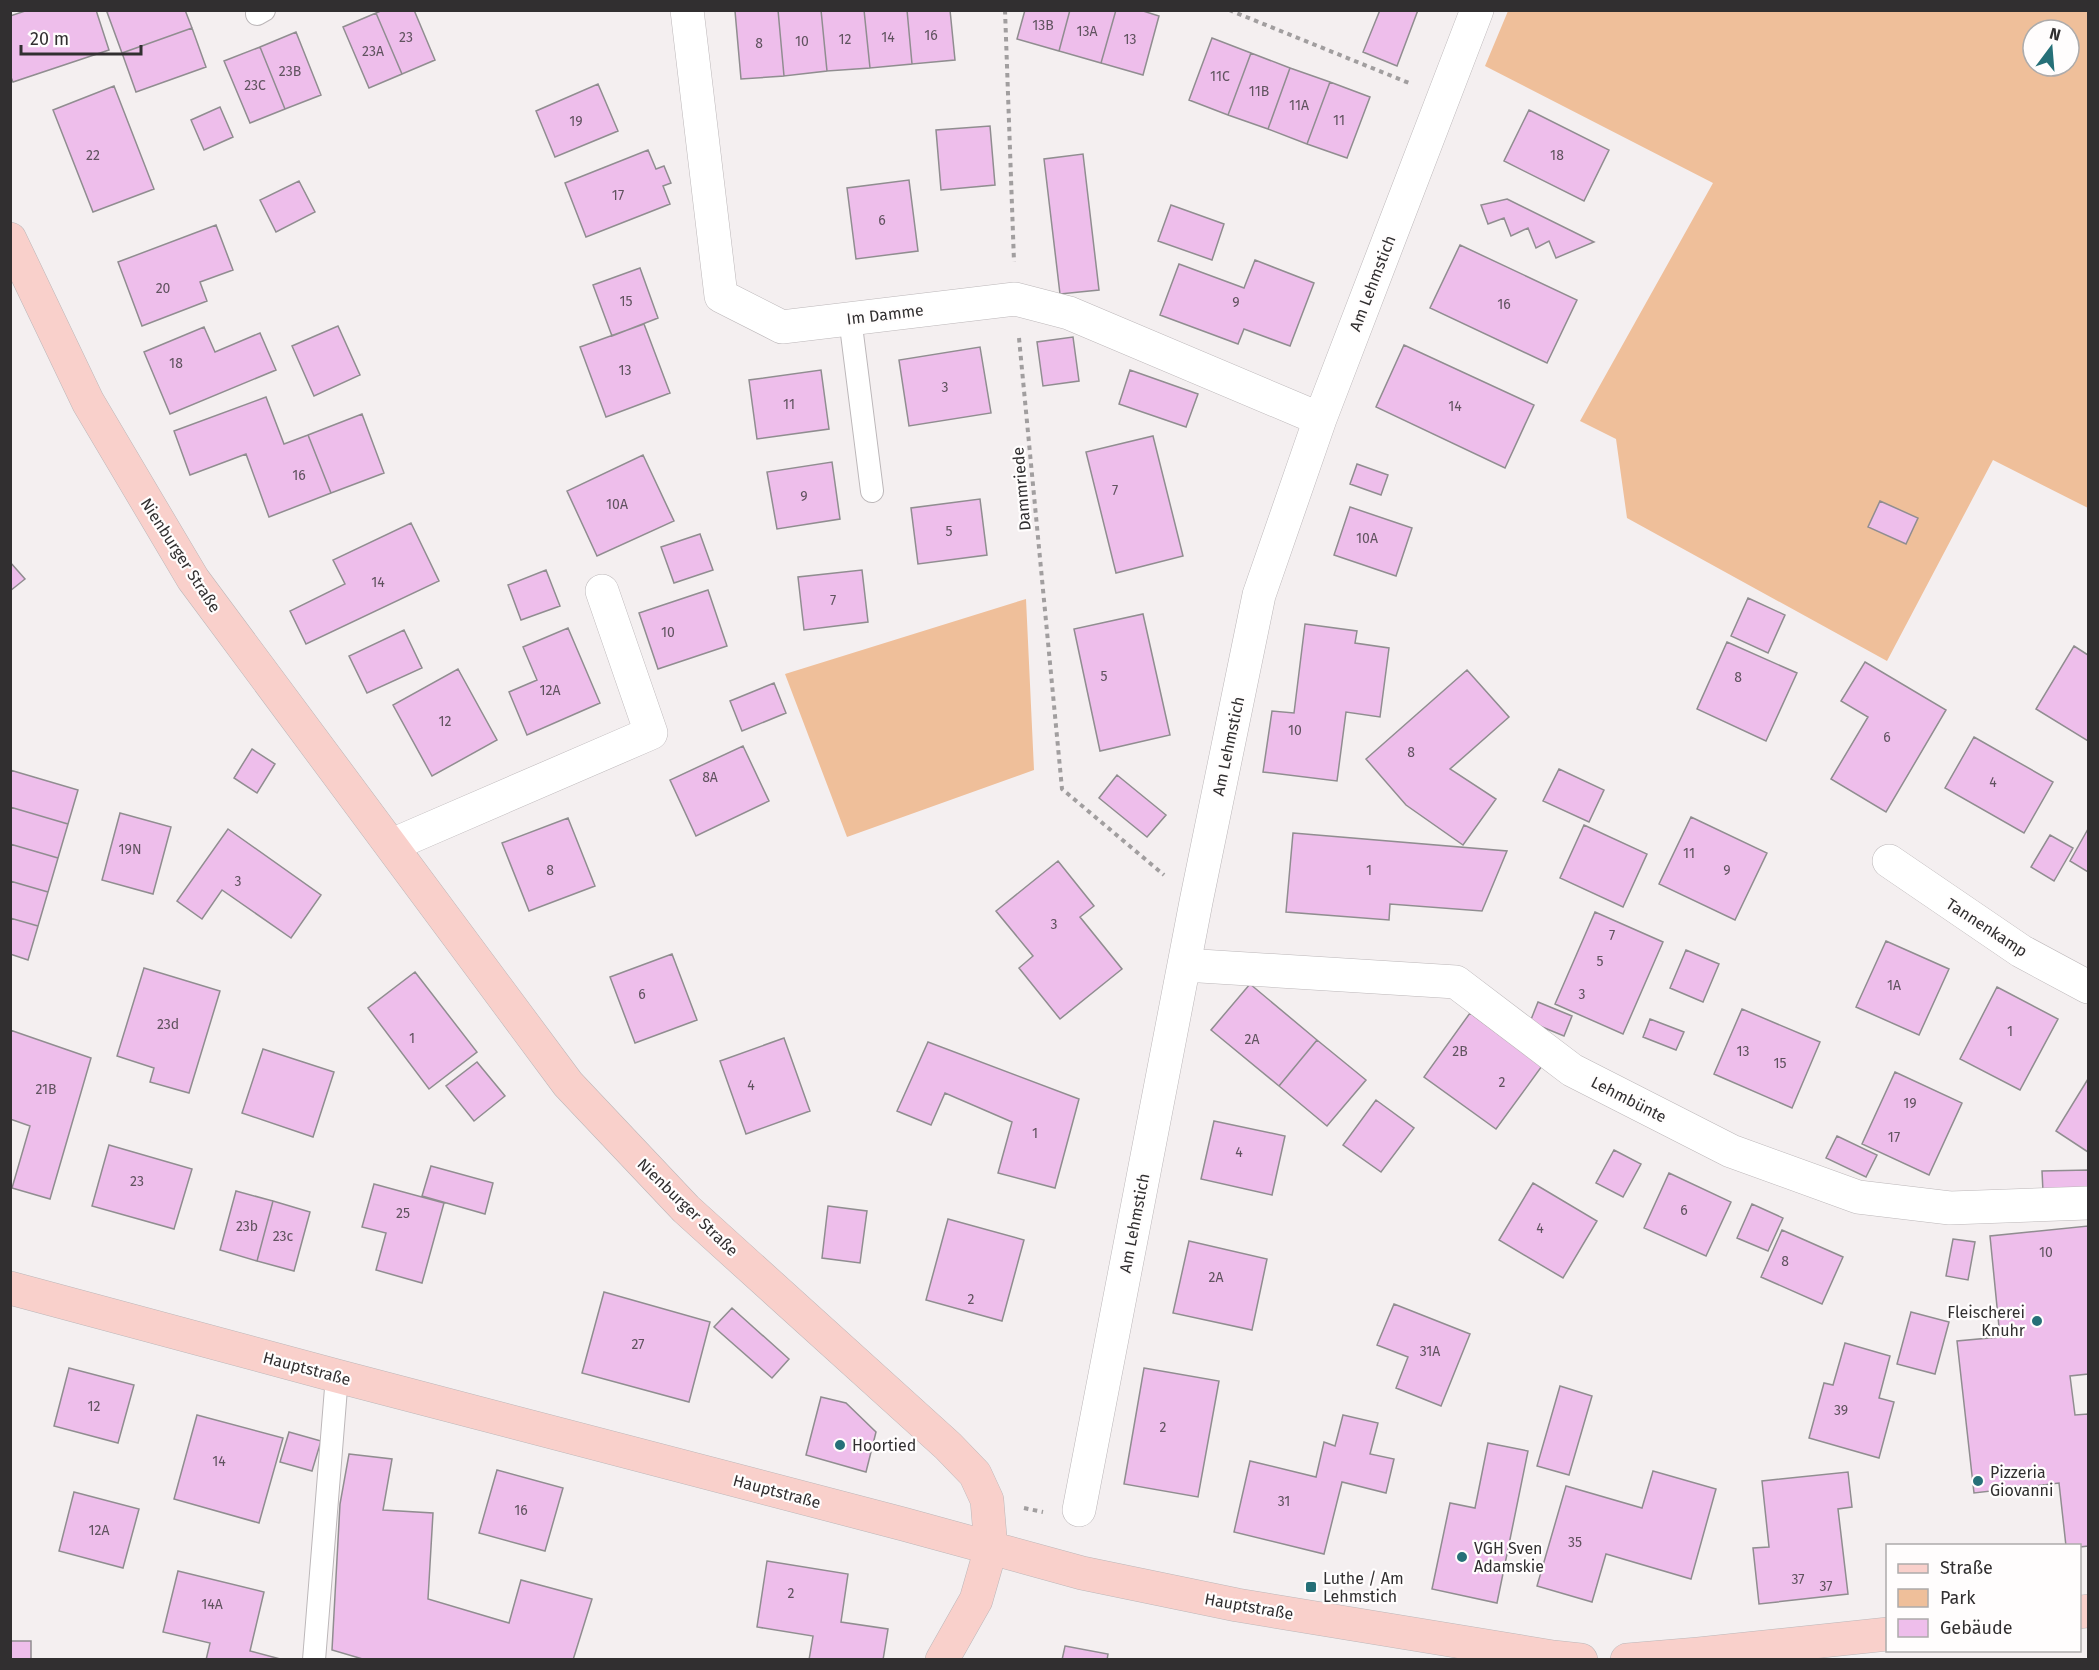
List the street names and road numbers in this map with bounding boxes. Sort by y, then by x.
street label: Am Lehmstich [1345,232,1399,334]
street label: Im Damme [845,300,925,329]
street label: Dammriede [1008,446,1035,532]
street label: Nienburger Straße [137,495,225,616]
street label: Am Lehmstich [1209,695,1248,798]
street label: Tannenkamp [1943,894,2031,961]
street label: Lehmbünte [1588,1072,1670,1126]
street label: Nienburger Straße [633,1154,742,1260]
street label: Am Lehmstich [1116,1172,1153,1275]
street label: Hauptstraße [261,1348,353,1389]
street label: Hauptstraße [731,1471,823,1512]
street label: Hauptstraße [1203,1589,1295,1624]

